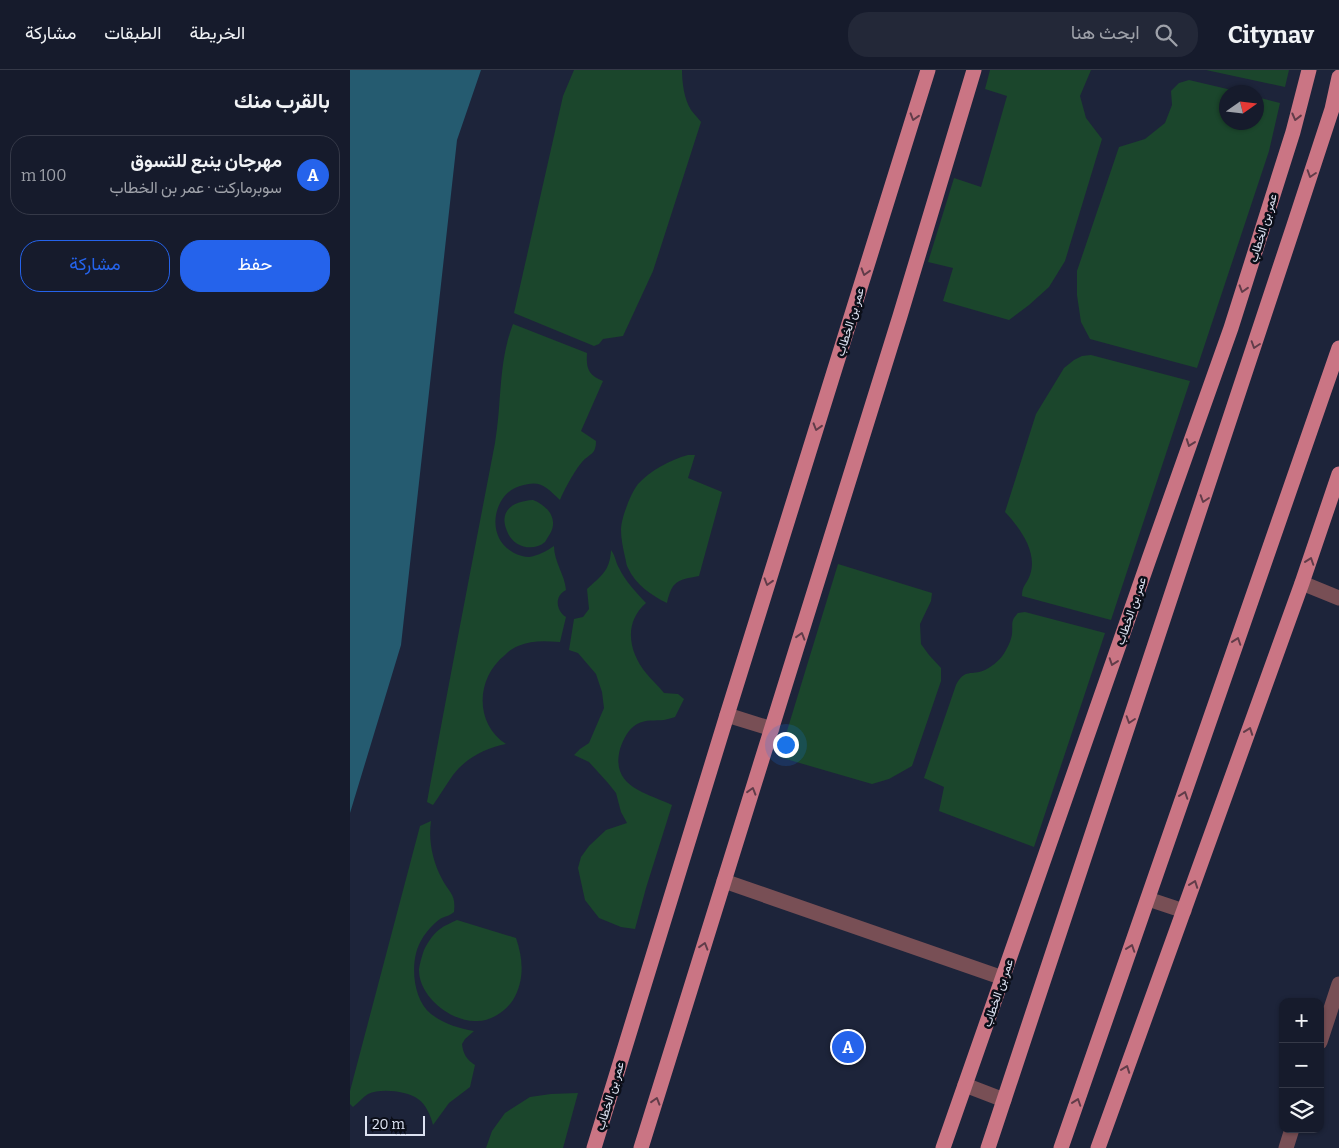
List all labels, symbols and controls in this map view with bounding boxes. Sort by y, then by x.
search box [848,12,1198,57]
text: ابحث هنا [1071,21,1140,44]
icon: search [1152,21,1180,49]
text: Citynav [1228,21,1314,49]
text: مشاركة [25,22,76,44]
text: الطبقات [104,22,161,44]
text: الخريطة [189,22,245,44]
north arrow [1219,85,1264,130]
text: بالقرب منك [234,88,330,114]
one-way arrow [910,112,920,120]
one-way arrow [1292,113,1302,121]
text: مهرجان ينبع للتسوق [131,149,282,172]
text: 100 m [21,166,66,185]
text: A [307,166,319,185]
one-way arrow [1307,169,1317,178]
text: سوبرماركت · عمر بن الخطاب [110,178,282,197]
street label: عمر بن الخطاب [1246,192,1281,264]
button: مشاركة [20,240,170,292]
button: حفظ [180,240,330,292]
one-way arrow [861,267,871,275]
one-way arrow [1239,284,1249,293]
street label: عمر بن الخطاب [833,286,868,358]
one-way arrow [1250,340,1260,348]
one-way arrow [812,422,822,430]
one-way arrow [1186,438,1196,446]
one-way arrow [1199,494,1209,503]
one-way arrow [1304,558,1314,566]
street label: عمر بن الخطاب [1113,575,1150,647]
one-way arrow [764,577,774,585]
one-way arrow [795,632,805,641]
one-way arrow [1231,638,1241,646]
one-way arrow [1109,657,1119,666]
one-way arrow [1126,715,1136,723]
one-way arrow [1243,727,1253,736]
your location [773,732,799,758]
one-way arrow [747,788,757,796]
one-way arrow [1178,791,1188,800]
one-way arrow [1188,880,1198,888]
one-way arrow [698,943,708,951]
one-way arrow [1125,945,1135,953]
street label: عمر بن الخطاب [980,957,1017,1029]
map controls [1279,998,1324,1133]
button: + [1279,998,1324,1043]
pin: A [832,1028,864,1066]
button: − [1279,1043,1324,1088]
street label: عمر بن الخطاب [593,1060,628,1132]
one-way arrow [1120,1065,1130,1074]
button: layers [1279,1088,1324,1133]
one-way arrow [650,1098,660,1106]
one-way arrow [1071,1098,1081,1107]
scale bar [365,1113,425,1136]
text: 20 m [372,1116,405,1133]

